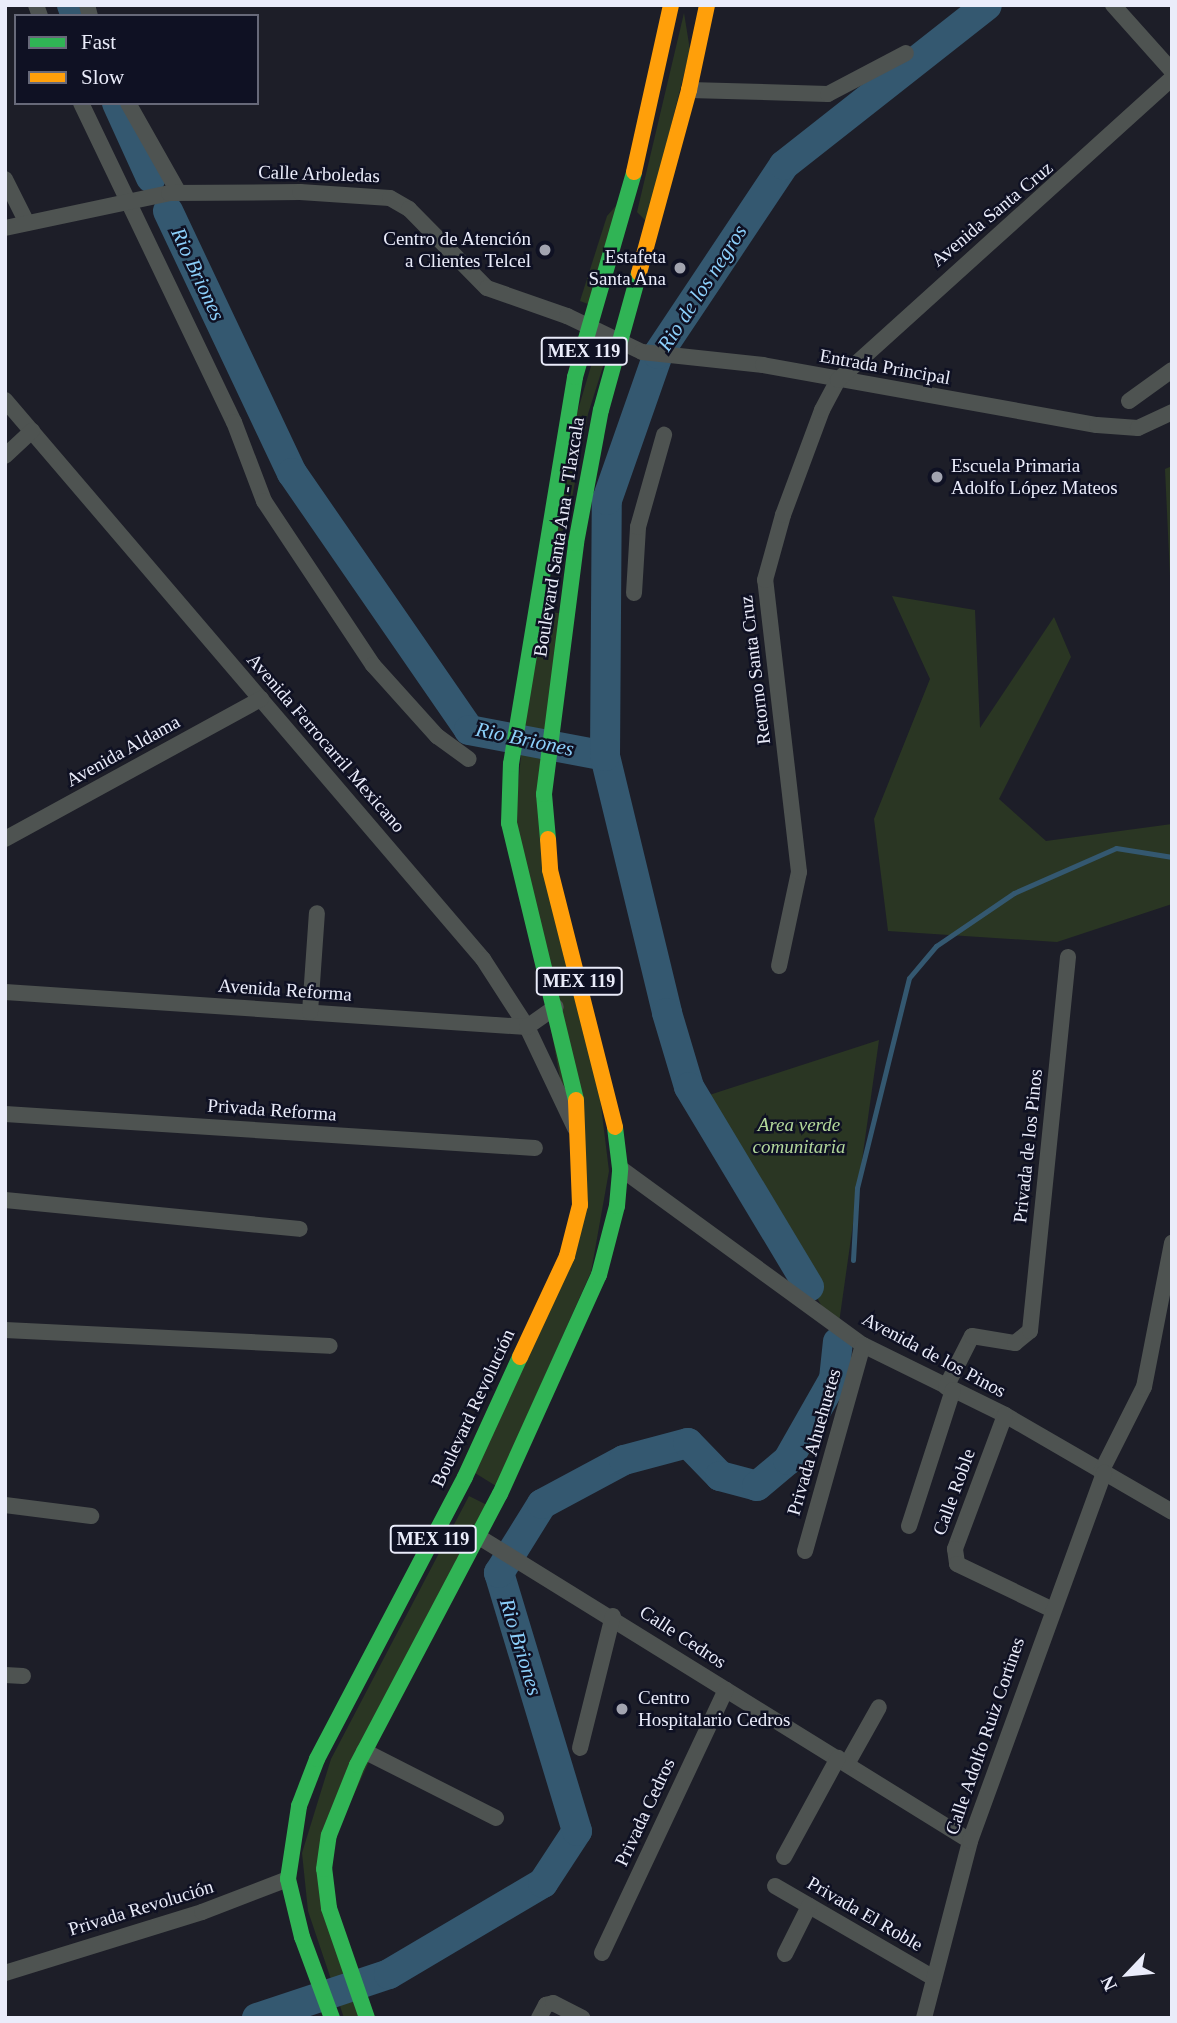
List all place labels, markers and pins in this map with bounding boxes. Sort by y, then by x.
place label: Centro de Atención a Clientes Telcel [382,228,531,272]
marker: Centro de Atención a Clientes Telcel [537,242,553,258]
place label: Estafeta Santa Ana [587,246,666,290]
marker: Estafeta Santa Ana [672,260,688,276]
place label: Escuela Primaria Adolfo López Mateos [951,455,1118,499]
marker: Escuela Primaria Adolfo López Mateos [929,469,945,485]
place label: Centro Hospitalario Cedros [638,1687,791,1731]
marker: Centro Hospitalario Cedros [612,1699,632,1719]

